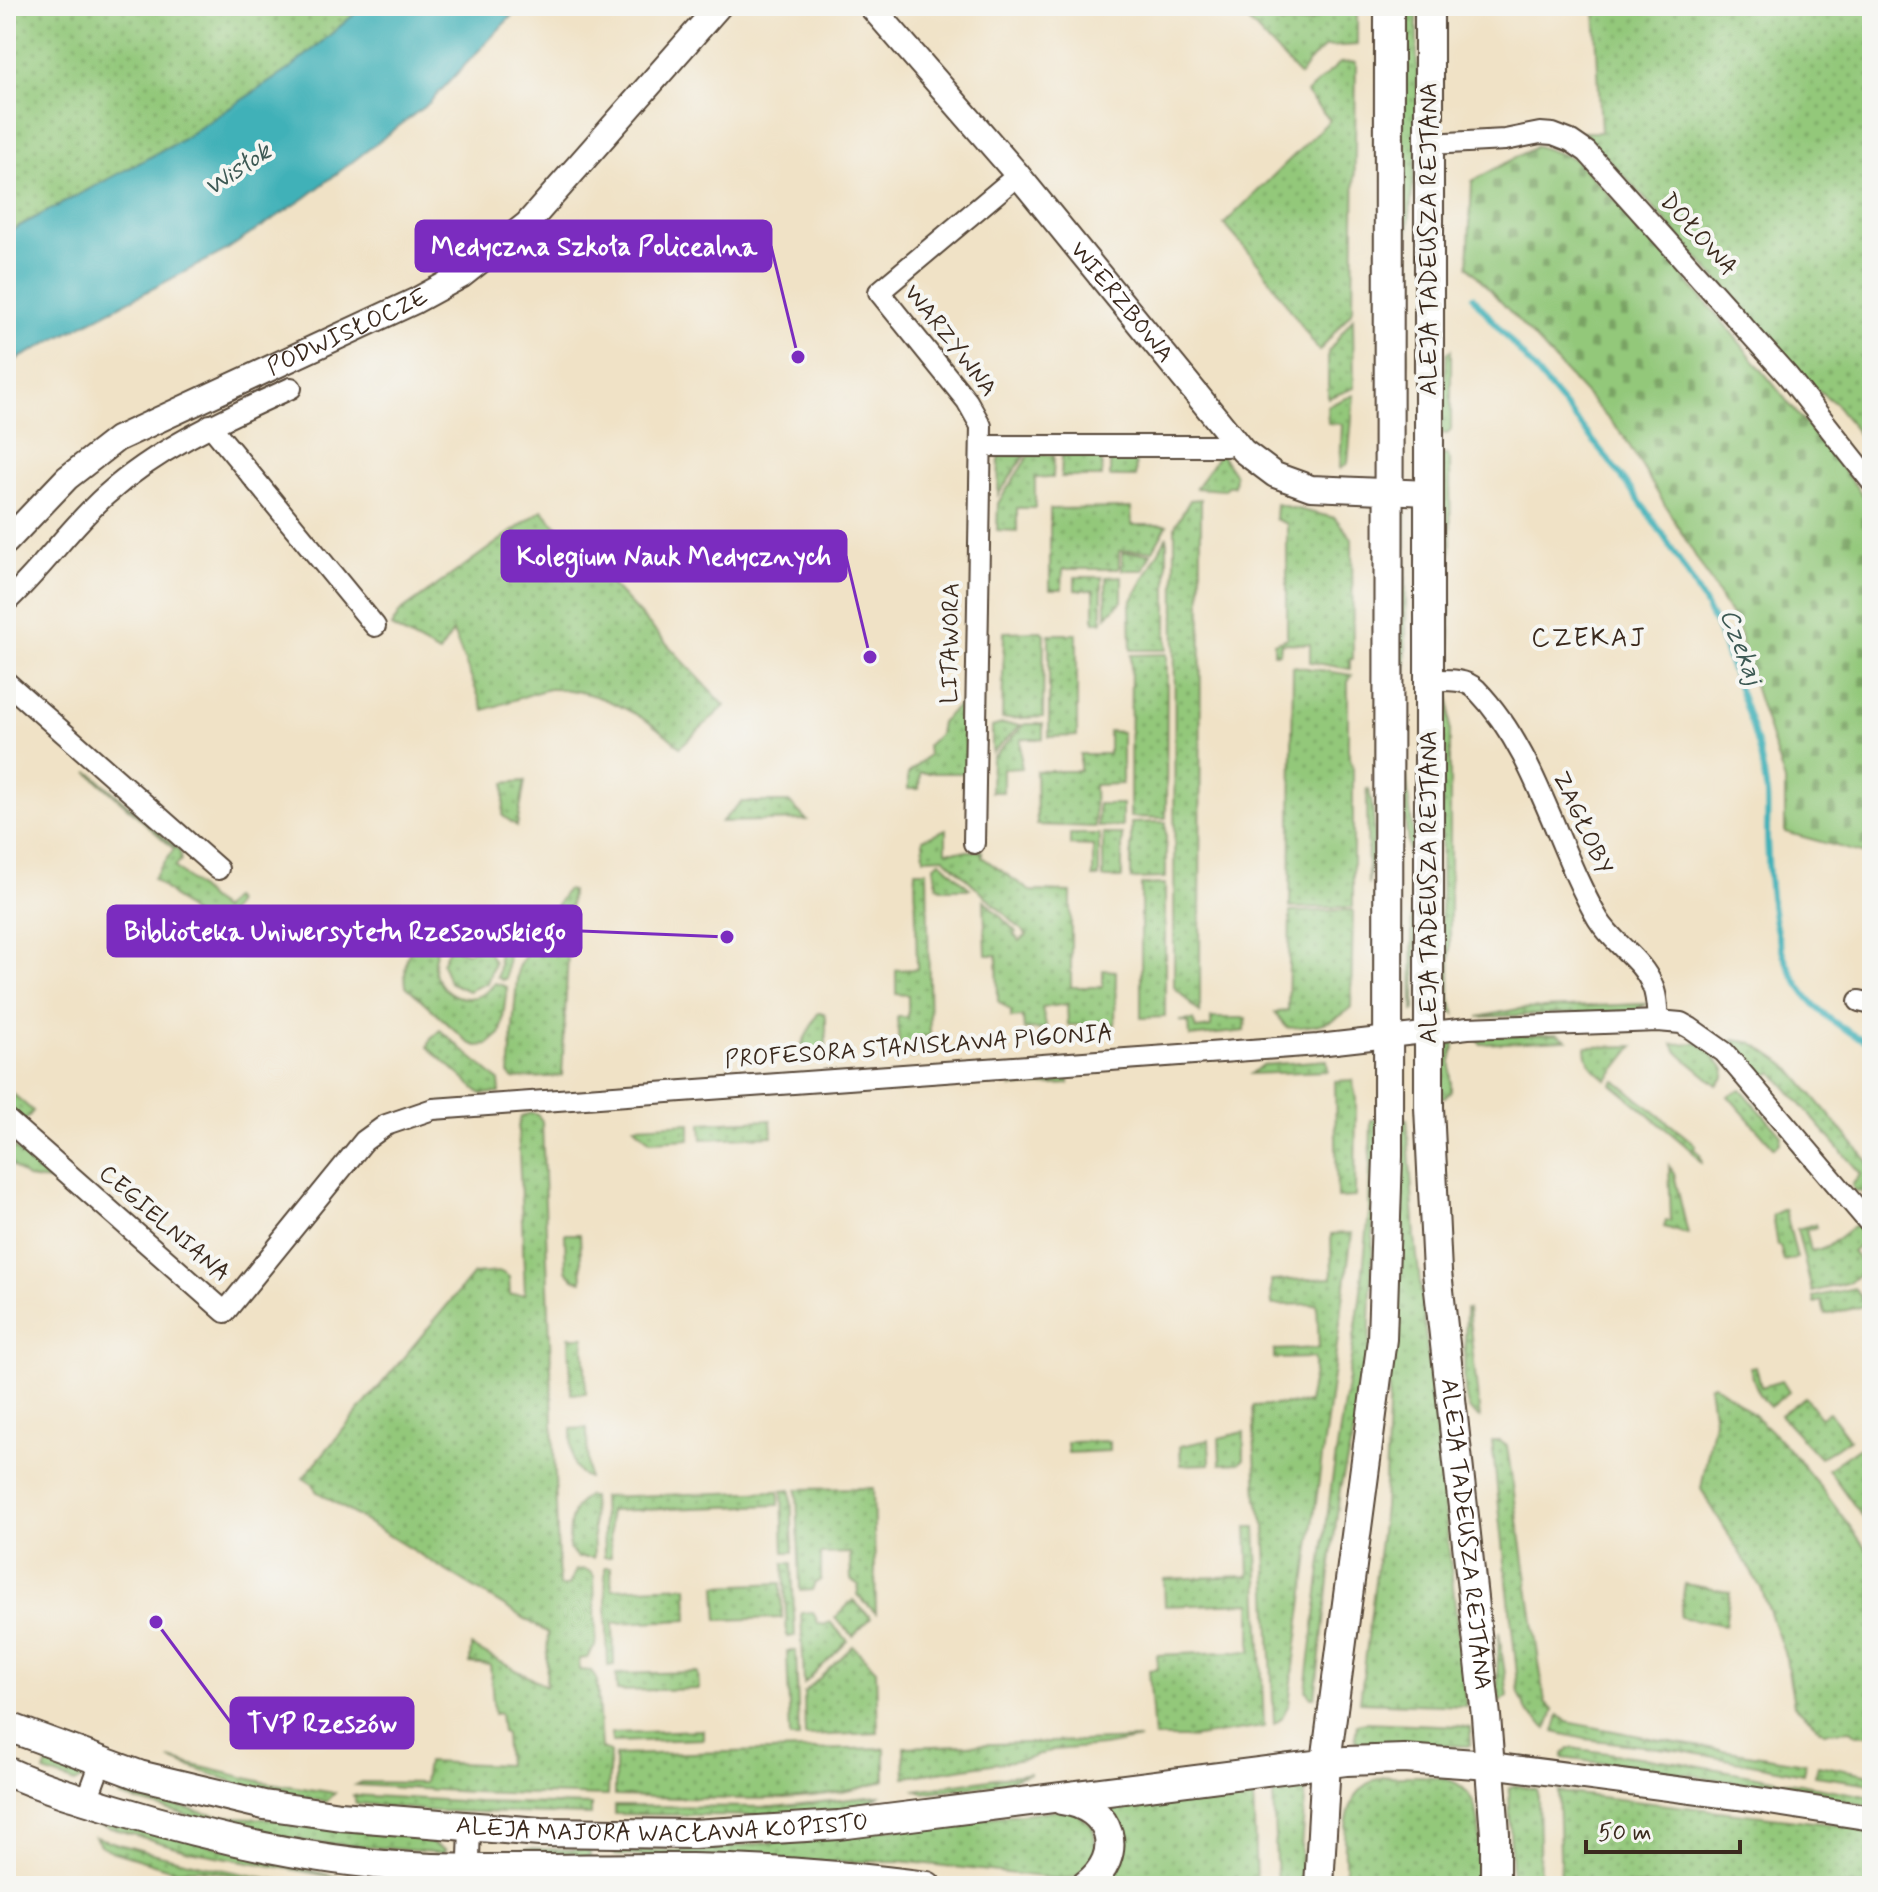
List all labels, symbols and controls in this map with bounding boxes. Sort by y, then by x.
street label: ALEJA TADEUSZA REJTANA [1414,82,1445,396]
water label: Wisłok [198,134,280,205]
street label: DOŁOWA [1652,187,1744,283]
callout: Medyczna Szkoła Policealna [416,221,771,271]
text: Medyczna Szkoła Policealna [431,231,758,265]
street label: WIERZBOWA [1063,235,1180,369]
street label: WARZYWNA [896,279,1004,403]
street label: PODWISŁOCZE [262,281,434,383]
callout: Kolegium Nauk Medycznych [502,531,846,581]
text: Kolegium Nauk Medycznych [517,541,831,578]
street label: LITAWORA [934,582,968,704]
water label: Czekaj [1711,604,1771,691]
district label: CZEKAJ [1531,622,1647,656]
street label: ALEJA TADEUSZA REJTANA [1414,730,1445,1044]
street label: ZAGŁOBY [1545,767,1619,879]
callout: Biblioteka Uniwersytetu Rzeszowskiego [108,906,581,956]
text: Biblioteka Uniwersytetu Rzeszowskiego [124,916,566,953]
street label: PROFESORA STANISŁAWA PIGONIA [724,1018,1114,1076]
street label: CEGIELNIANA [92,1158,236,1290]
street label: ALEJA TADEUSZA REJTANA [1433,1377,1499,1692]
callout: TVP Rzeszów [231,1698,413,1748]
text: TVP Rzeszów [247,1708,397,1742]
scale bar [1586,1804,1740,1854]
street label: ALEJA MAJORA WACŁAWA KOPISTO [455,1806,870,1850]
text: 50 m [1598,1818,1652,1849]

